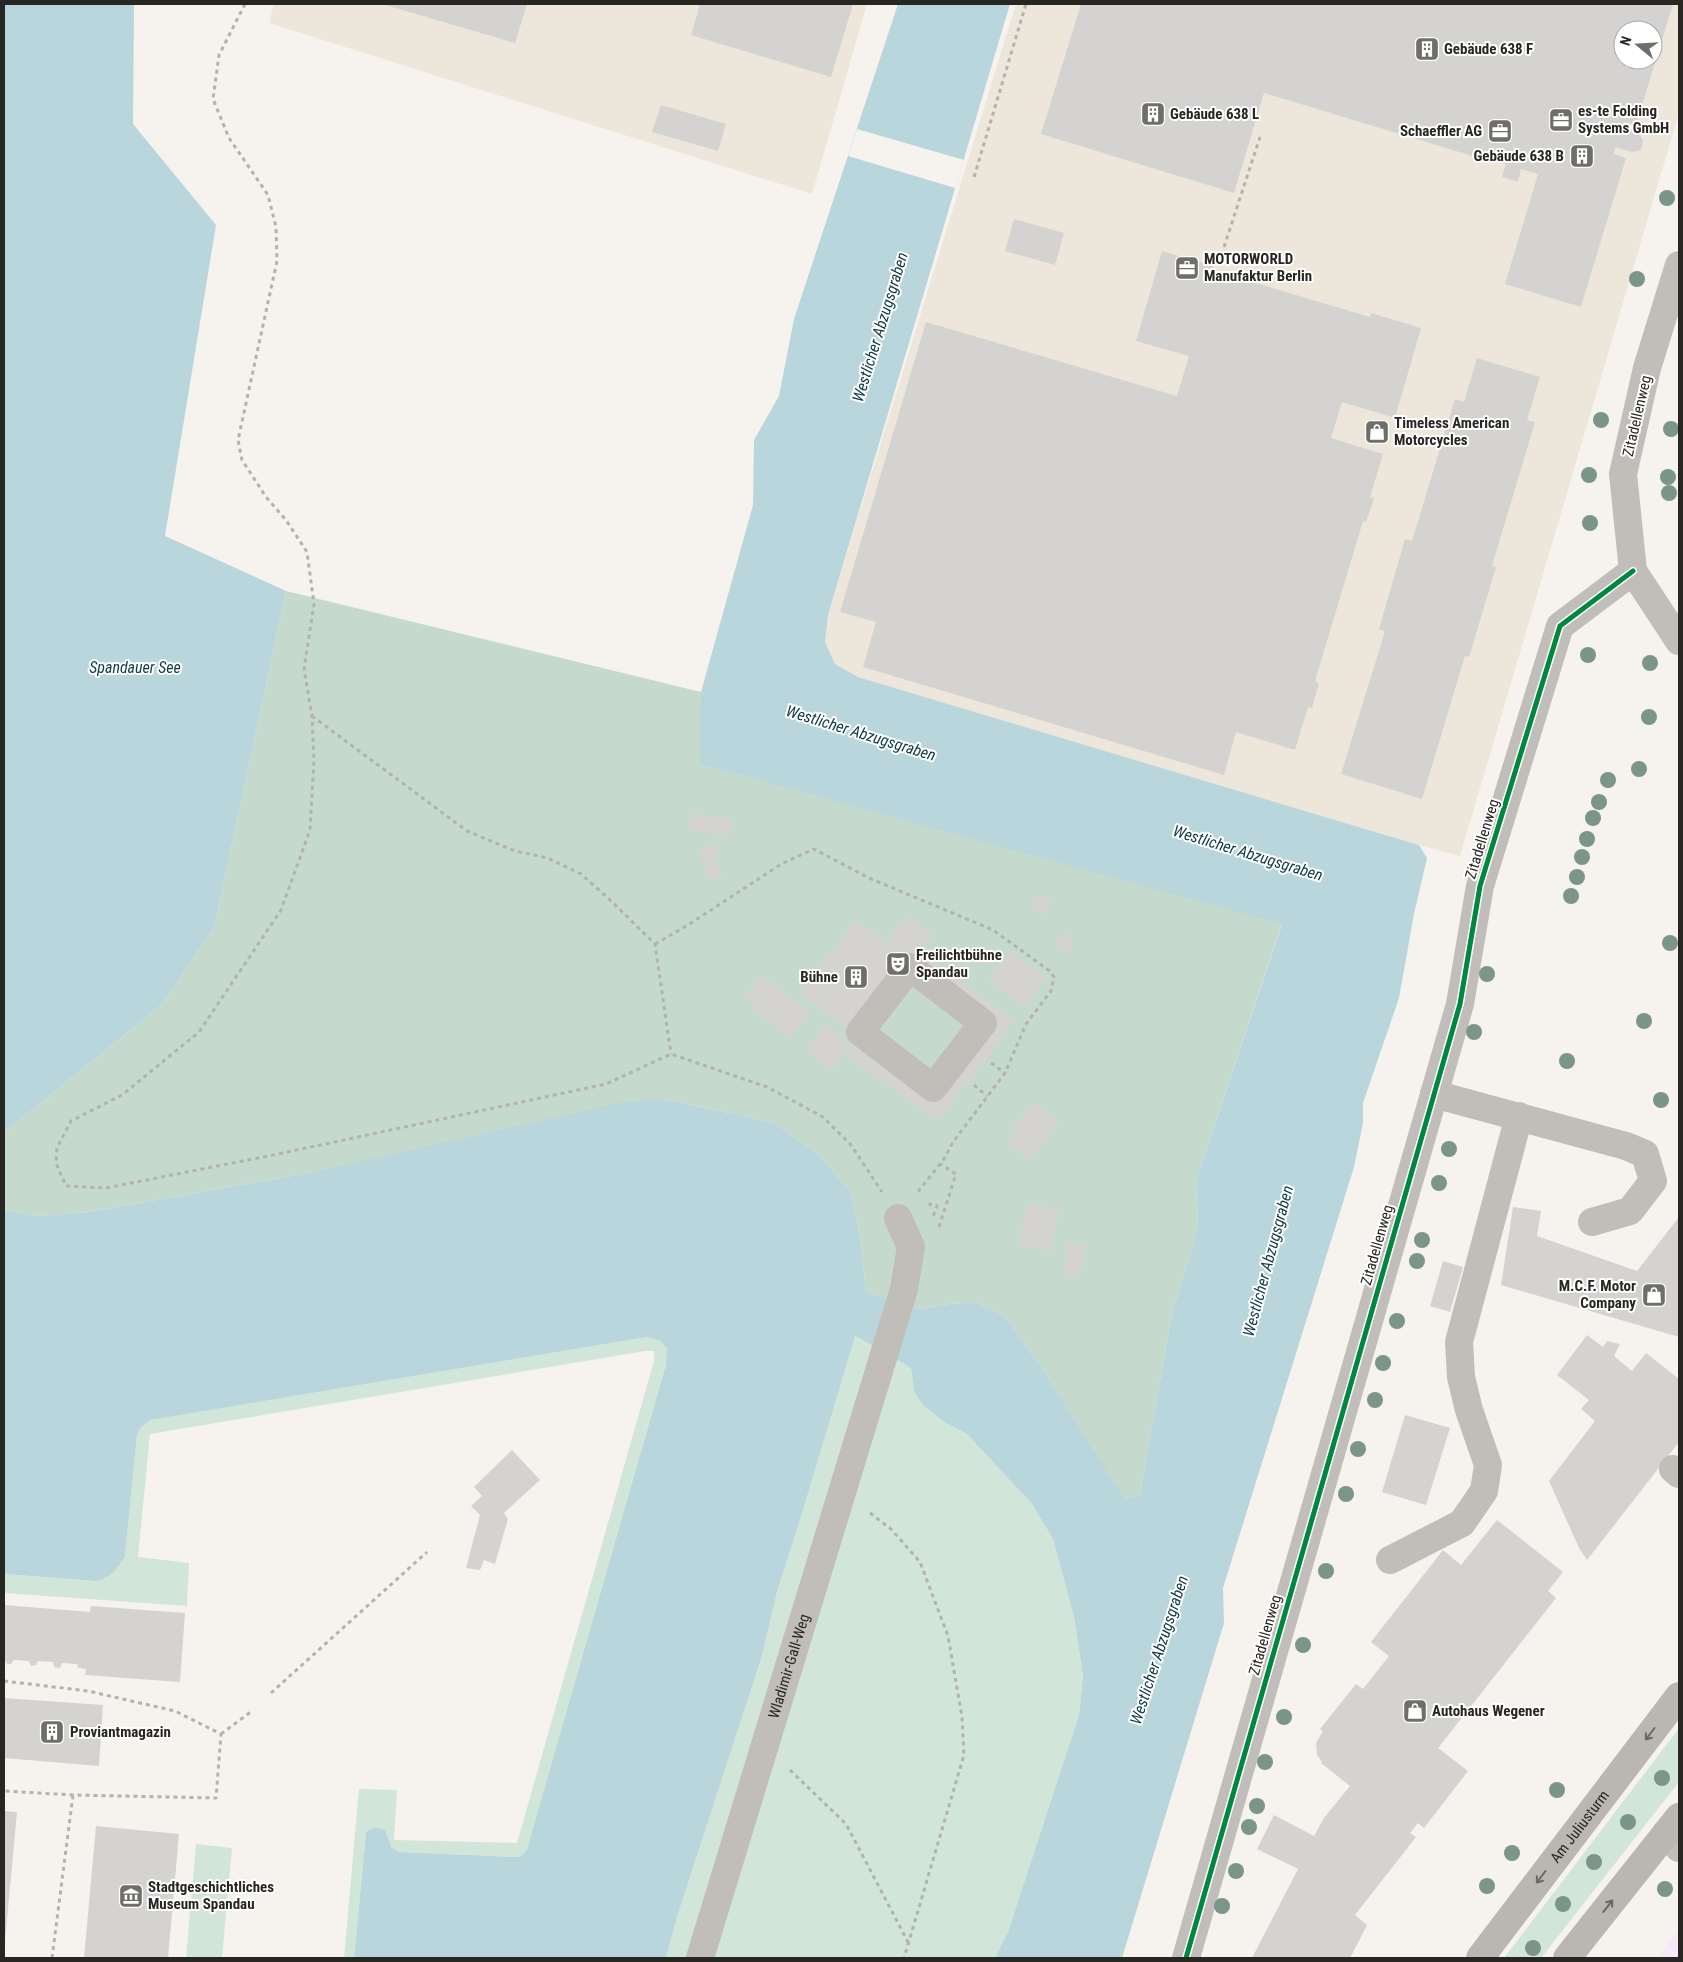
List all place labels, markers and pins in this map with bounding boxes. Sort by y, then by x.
building icon: Gebäude 638 F [1414,36,1440,62]
place label: Gebäude 638 F [1444,40,1533,58]
building icon: Gebäude 638 L [1140,101,1166,127]
place label: es-te Folding Systems GmbH [1578,102,1669,137]
place label: Gebäude 638 L [1170,105,1259,123]
office icon: es-te Folding Systems GmbH [1548,107,1574,133]
office icon: Schaeffler AG [1487,118,1513,144]
place label: Schaeffler AG [1400,122,1482,140]
building icon: Gebäude 638 B [1569,143,1595,169]
place label: Gebäude 638 B [1473,147,1564,165]
place label: MOTORWORLD Manufaktur Berlin [1204,250,1312,285]
office icon: MOTORWORLD Manufaktur Berlin [1174,255,1200,281]
place label: Timeless American Motorcycles [1394,414,1509,449]
shop icon: Timeless American Motorcycles [1364,419,1390,445]
place label: Freilichtbühne Spandau [916,946,1002,981]
theatre icon: Freilichtbühne Spandau [885,951,911,977]
building icon: Bühne [843,964,869,990]
place label: Bühne [800,968,838,986]
place label: M.C.F. Motor Company [1559,1277,1636,1312]
shop icon: M.C.F. Motor Company [1641,1282,1667,1308]
shop icon: Autohaus Wegener [1402,1698,1428,1724]
place label: Autohaus Wegener [1432,1702,1545,1720]
building icon: Proviantmagazin [39,1719,65,1745]
place label: Proviantmagazin [70,1723,171,1741]
place label: Stadtgeschichtliches Museum Spandau [148,1878,274,1913]
museum icon: Stadtgeschichtliches Museum Spandau [118,1883,144,1909]

